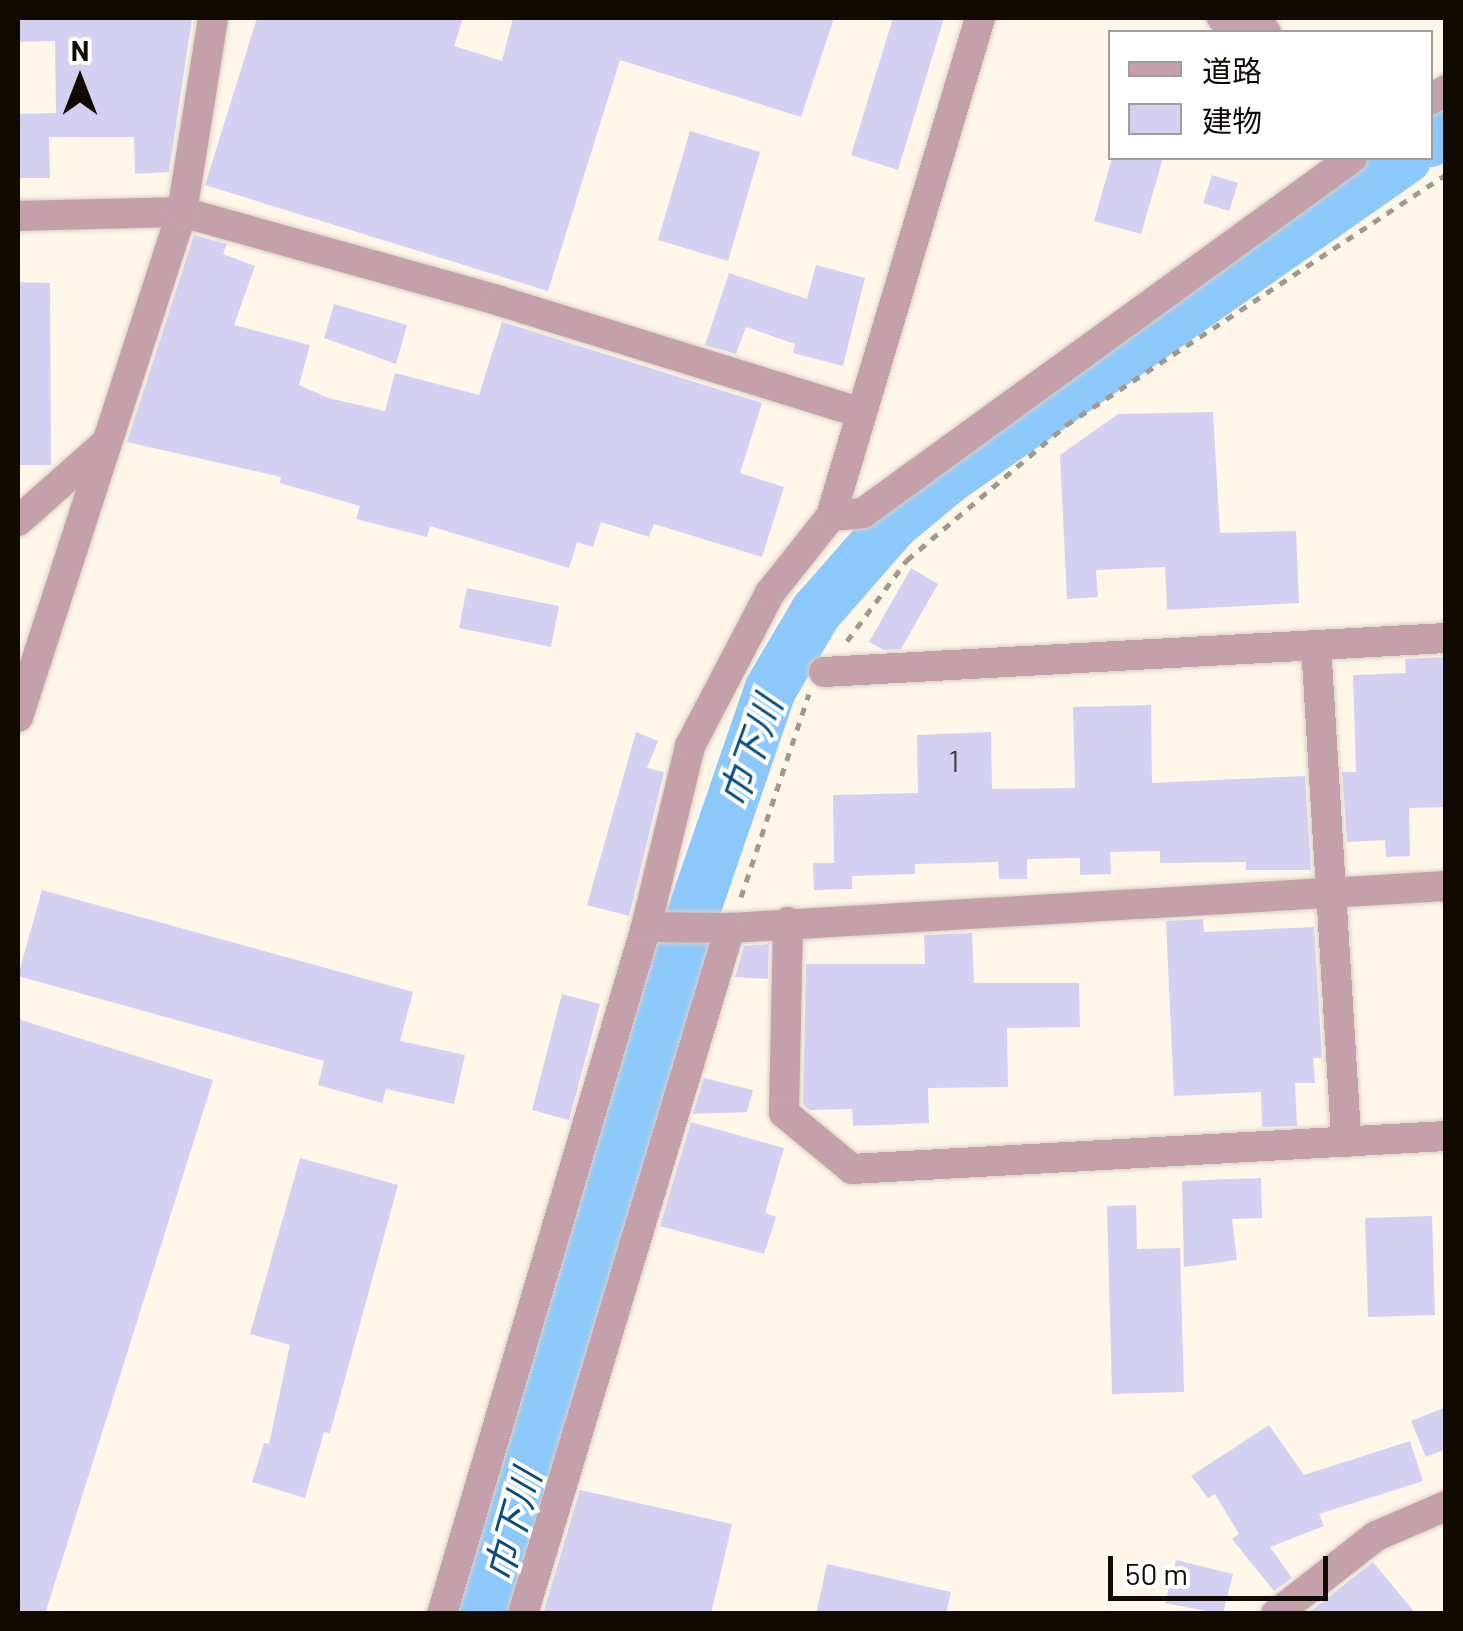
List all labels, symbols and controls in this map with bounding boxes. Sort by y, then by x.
north arrow [30,30,130,130]
legend [1108,30,1433,160]
text: N [71,33,89,67]
text: 道路 [1202,52,1262,88]
text: 建物 [1202,102,1262,138]
water label: 巾下川 [709,690,791,812]
house number: 1 [949,742,959,778]
water label: 巾下川 [474,1464,550,1586]
scale bar [1113,1536,1333,1598]
text: 50 m [1125,1555,1188,1591]

